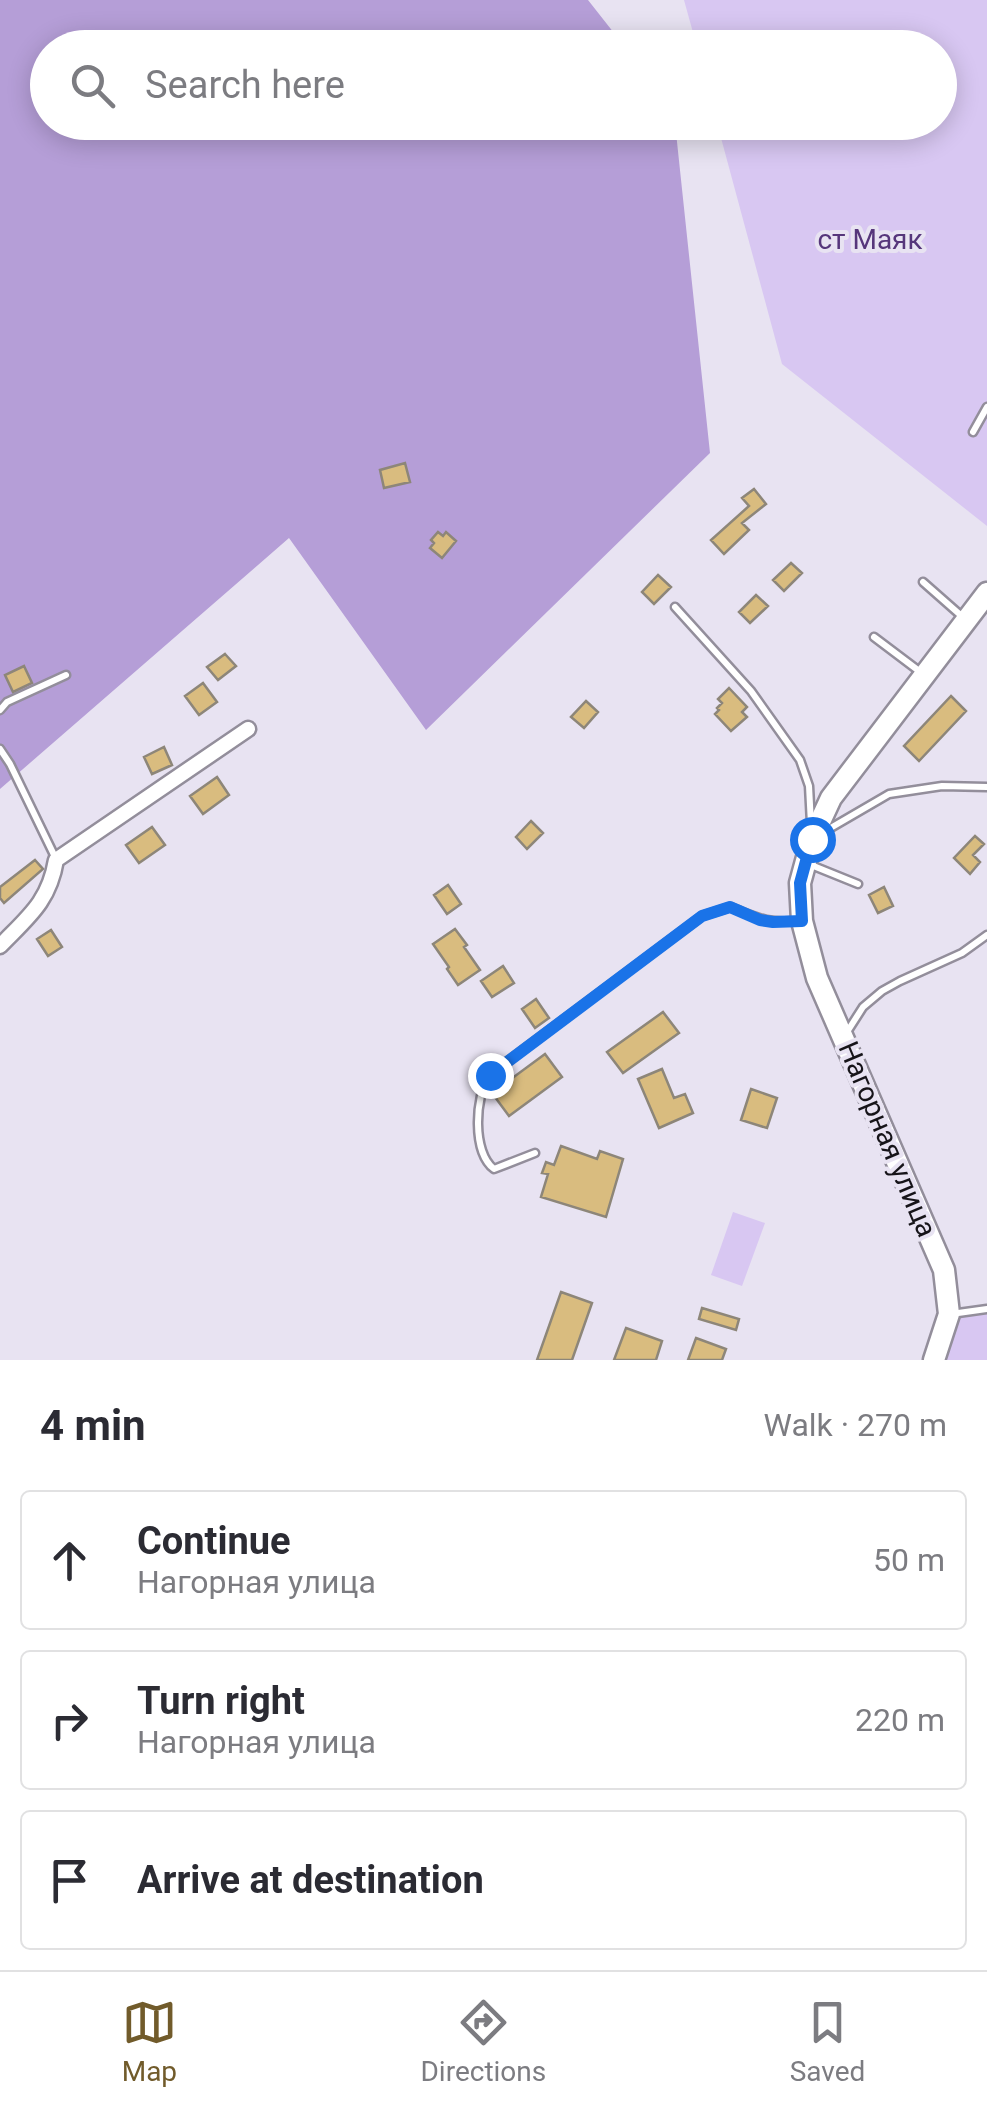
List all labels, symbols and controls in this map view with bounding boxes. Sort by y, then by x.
search box [30,30,957,140]
icon: search [65,58,120,113]
text: Search here [145,63,345,107]
park label: ст Маяк [817,223,923,256]
route start [790,817,836,863]
street label: Нагорная улица [832,1037,944,1242]
route end [468,1053,514,1099]
text: 4 min [40,1401,146,1450]
text: Walk · 270 m [764,1406,947,1444]
text: Continue [137,1519,291,1563]
icon: ahead [42,1533,97,1588]
text: 50 m [873,1541,945,1579]
text: Нагорная улица [137,1563,376,1601]
text: Turn right [137,1679,305,1723]
icon: right [42,1693,97,1748]
text: 220 m [855,1701,945,1739]
text: Нагорная улица [137,1723,376,1761]
icon: arrive [42,1853,97,1908]
text: Arrive at destination [137,1858,484,1902]
tab: Map [122,1995,177,2088]
tab: Directions [420,1995,546,2088]
tab: Saved [790,1995,865,2088]

